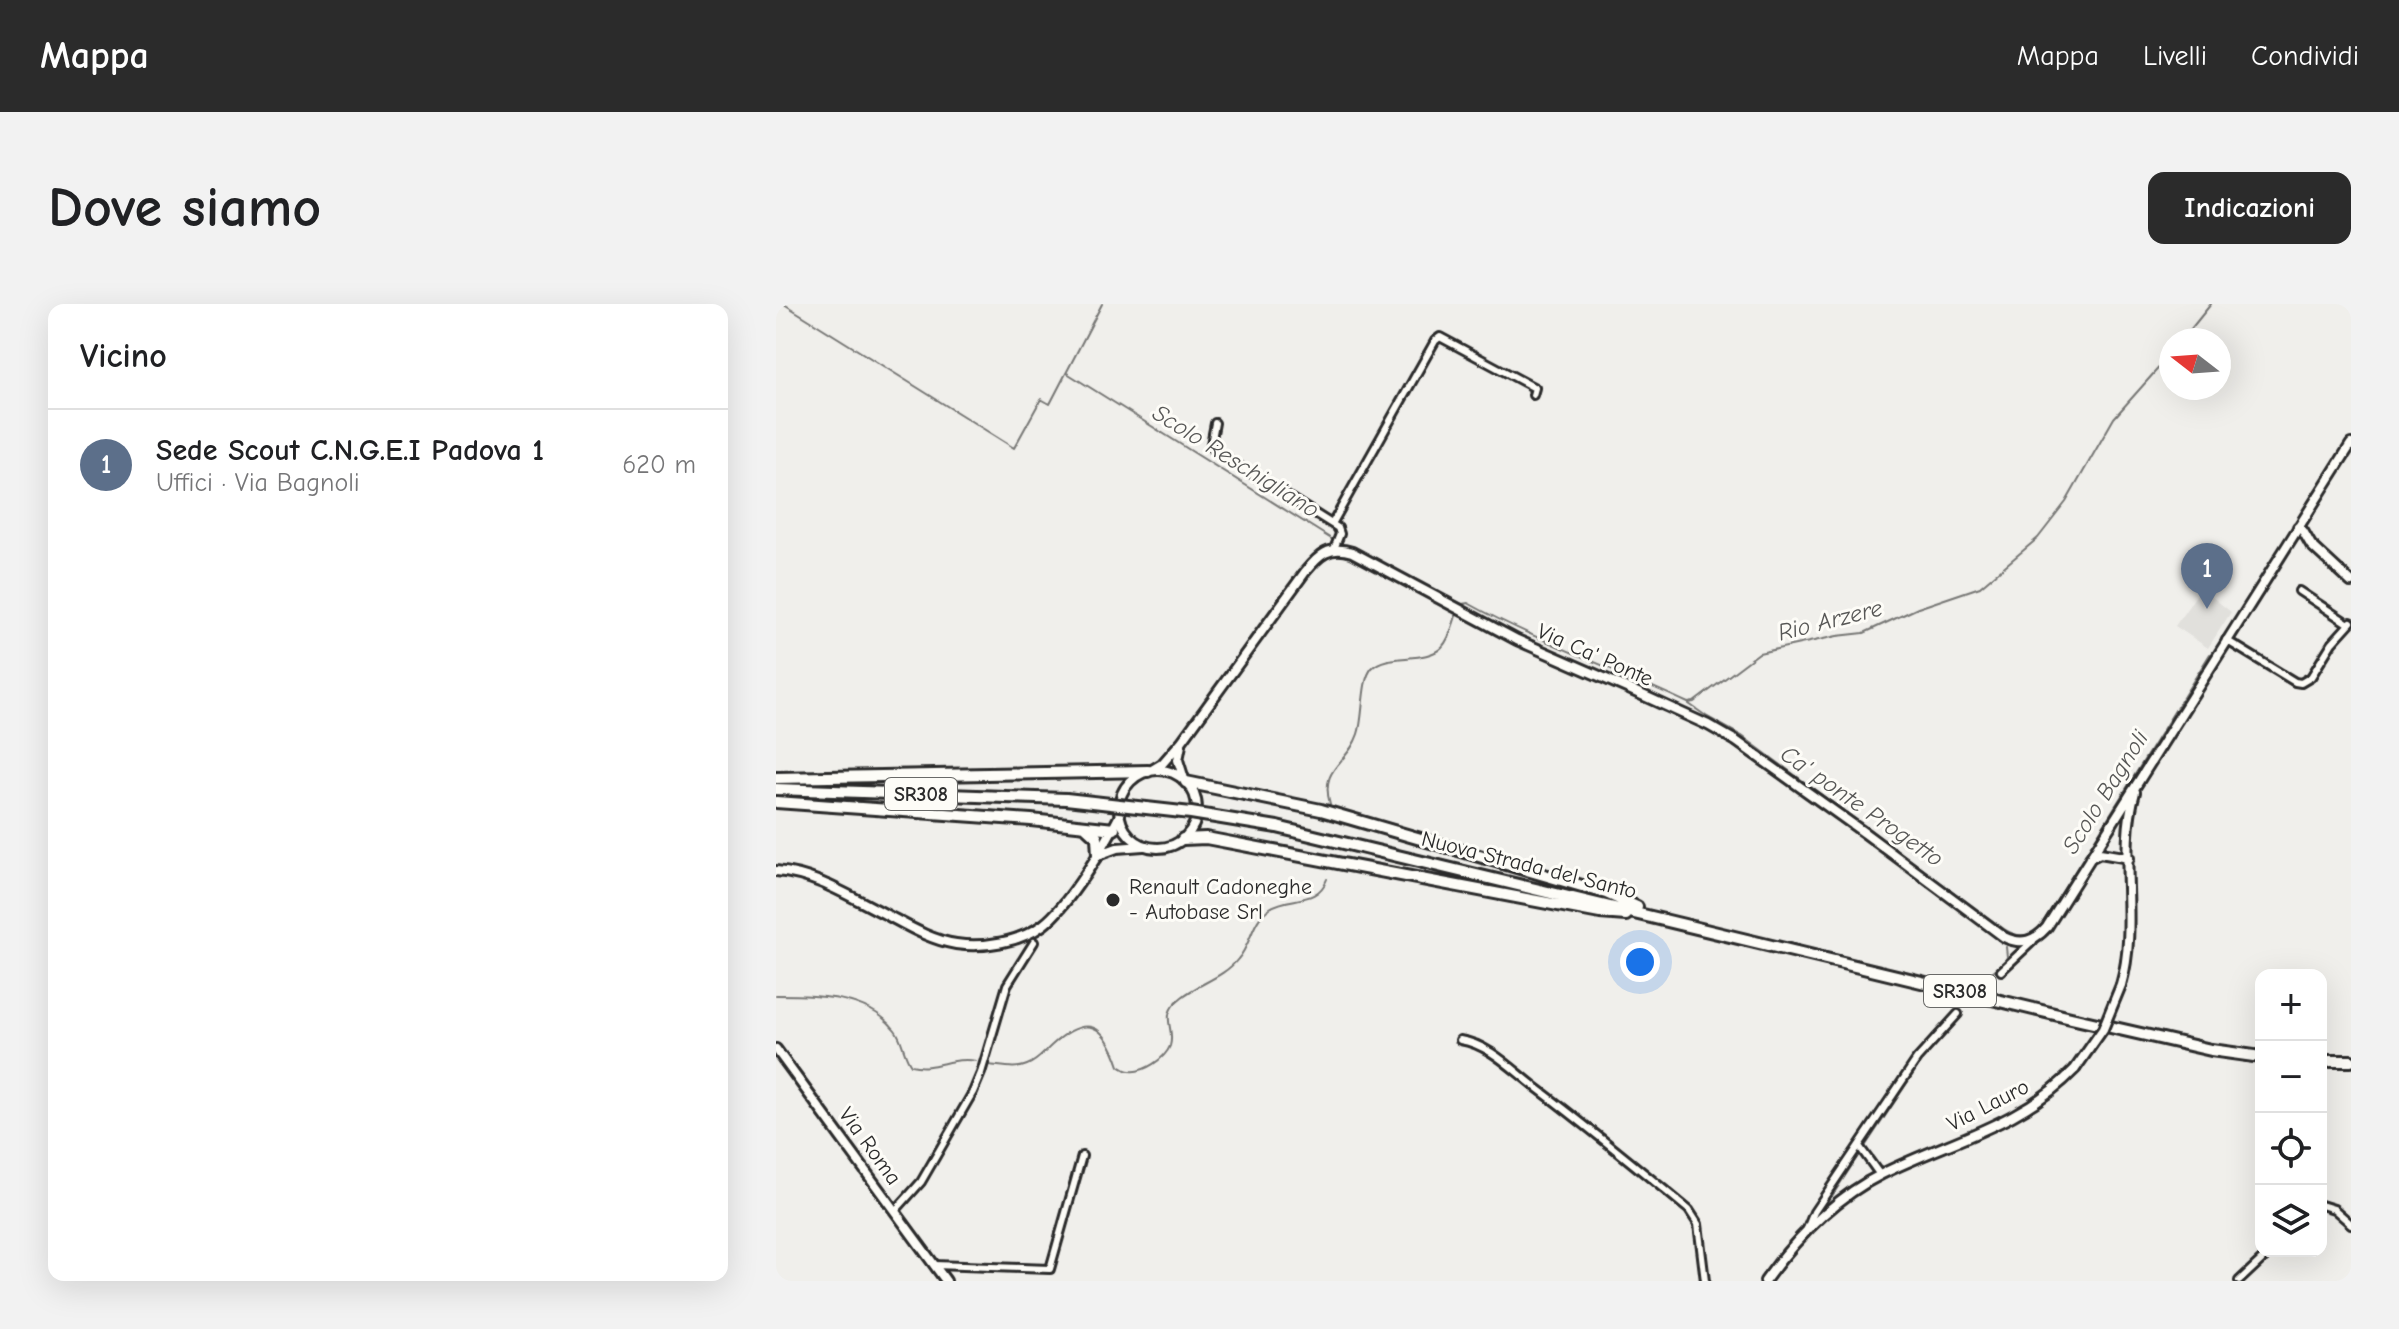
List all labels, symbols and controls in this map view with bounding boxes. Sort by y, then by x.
text: Mappa [40,34,149,78]
text: Mappa [2017,40,2099,72]
text: Livelli [2143,40,2207,72]
text: Condividi [2251,40,2359,72]
button: Indicazioni [2148,172,2351,244]
text: Dove siamo [48,176,321,240]
north arrow [2159,328,2231,400]
text: Vicino [80,336,167,376]
water label: Scolo Reschigliano [1147,398,1325,524]
text: Sede Scout C.N.G.E.I Padova 1 [156,433,544,468]
text: 1 [101,450,111,480]
text: 620 m [622,450,696,480]
text: Uffici · Via Bagnoli [156,468,360,498]
pin: 1 [2181,543,2233,609]
water label: Rio Arzere [1775,594,1885,646]
street label: Via Ca' Ponte [1533,618,1657,692]
water label: Scolo Bagnoli [2056,725,2154,859]
water label: Ca' ponte Progetto [1775,739,1949,873]
road number: SR308 [885,778,957,810]
street label: Nuova Strada del Santo [1419,826,1639,904]
place label: Renault Cadoneghe - Autobase Srl [1129,874,1312,925]
marker: Renault Cadoneghe - Autobase Srl [1104,891,1122,909]
your location [1620,942,1660,982]
map controls [2255,969,2327,1257]
button: + [2255,969,2327,1041]
road number: SR308 [1924,975,1996,1007]
button: − [2255,1041,2327,1113]
street label: Via Lauro [1943,1073,2033,1137]
street label: Via Roma [833,1102,907,1190]
button: locate [2255,1113,2327,1185]
button: layers [2255,1185,2327,1257]

